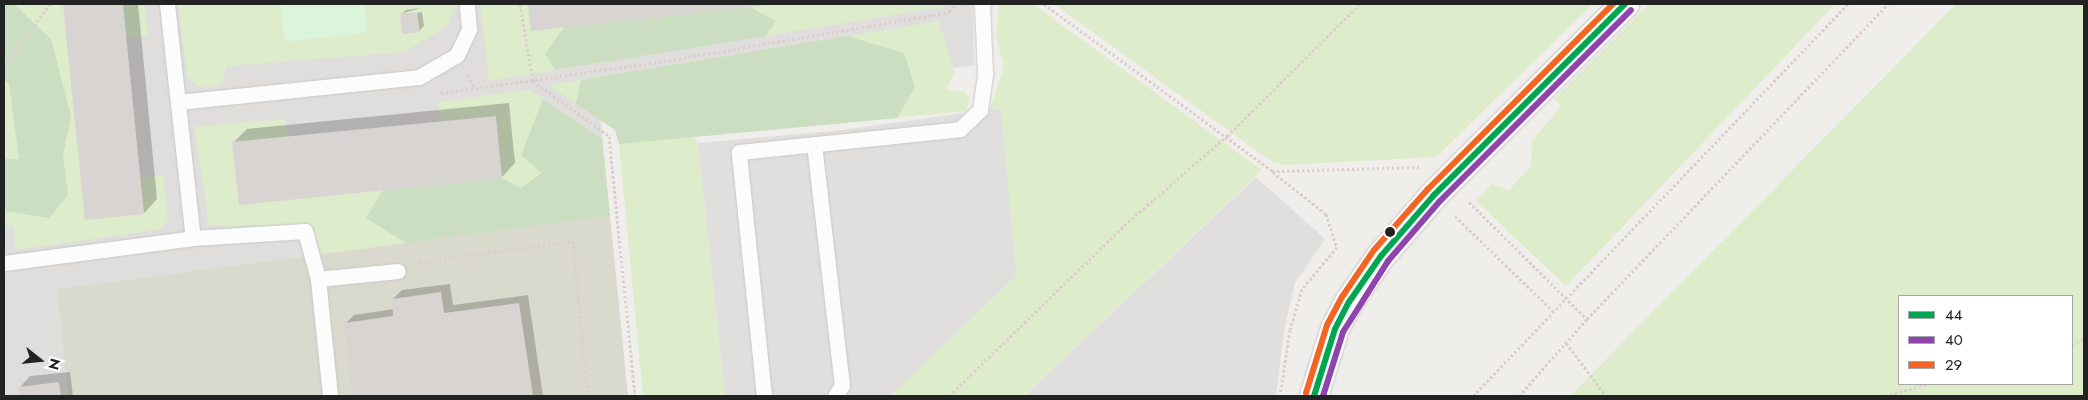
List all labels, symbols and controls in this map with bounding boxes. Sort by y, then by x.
unlabelled marker [1385,227,1395,237]
legend [1898,295,2073,385]
text: 44 [1945,304,1963,326]
text: 40 [1945,329,1963,351]
north arrow [15,335,65,385]
text: 29 [1945,354,1962,376]
text: N [43,356,66,372]

